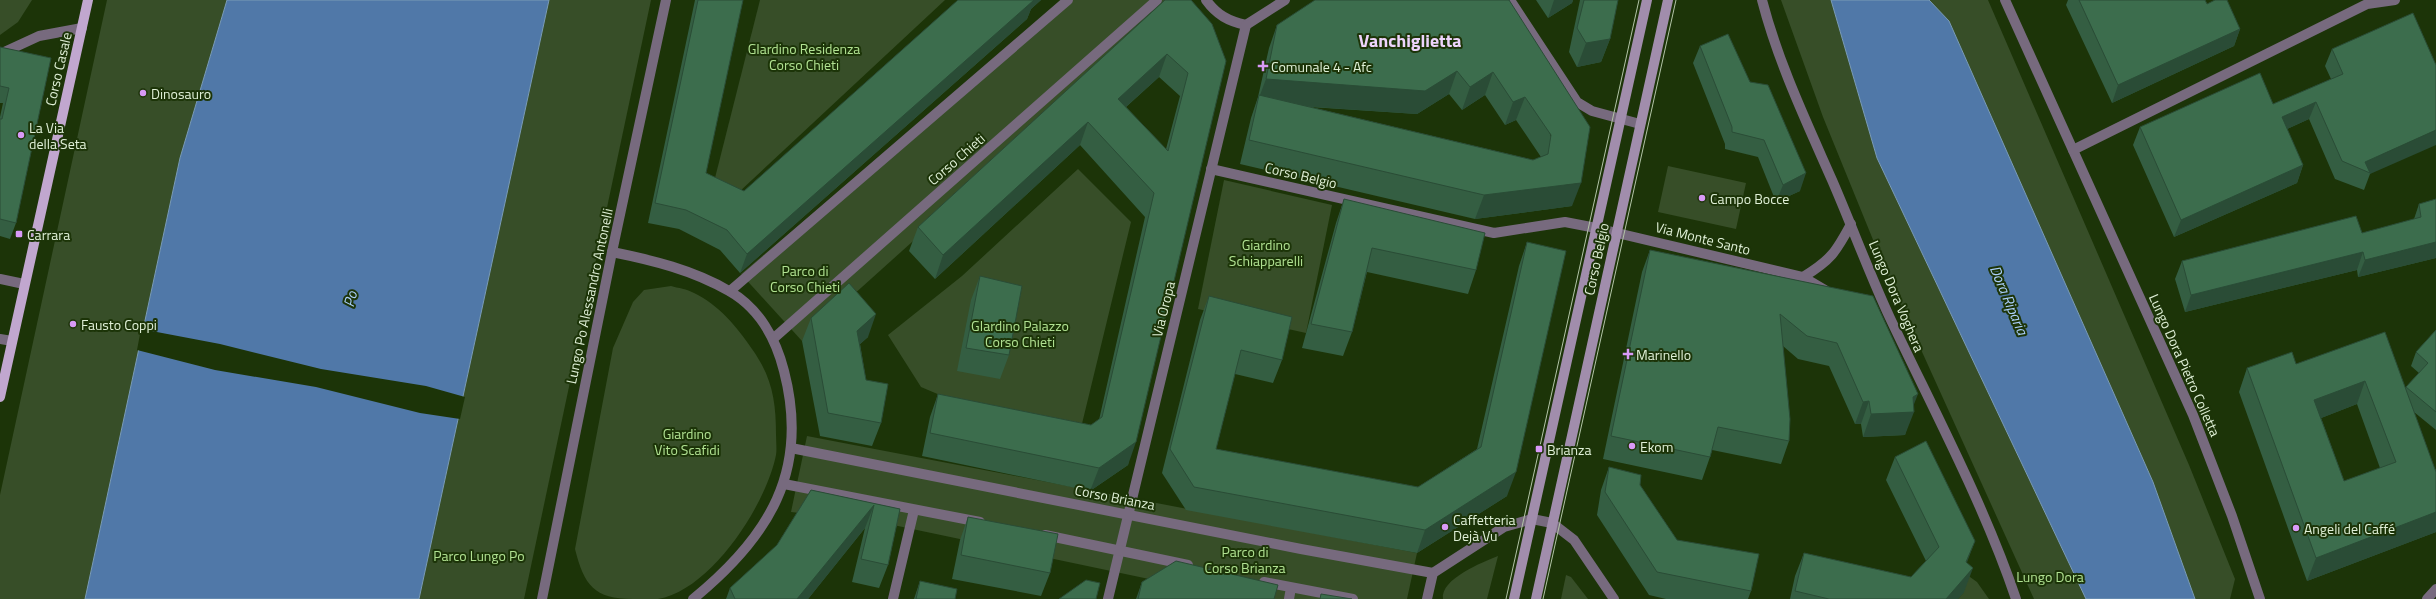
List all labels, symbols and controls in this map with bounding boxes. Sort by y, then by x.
district label: Vanchiglietta [1359,27,1461,54]
street label: Corso Casale [39,30,77,108]
park label: GIardino Residenza Corso Chieti [748,38,860,75]
place label: Comunale 4 - Afc [1271,56,1372,77]
marker: Comunale 4 - Afc [1258,61,1268,71]
place label: Dinosauro [151,83,211,104]
marker: Dinosauro [138,88,148,98]
place label: La Via della Seta [29,117,87,154]
street label: Corso Chieti [923,128,989,190]
marker: La Via della Seta [16,130,26,140]
street label: Corso Belgio [1263,157,1339,193]
place label: Campo Bocce [1710,188,1789,209]
marker: Campo Bocce [1697,193,1707,203]
street label: Lungo Po Alessandro Antonelli [560,206,618,386]
street label: Via Monte Santo [1653,216,1753,260]
street label: Corso Belgio [1578,221,1614,297]
place label: Carrara [27,224,70,245]
marker: Carrara [14,229,24,239]
park label: Giardino Schiapparelli [1229,234,1303,271]
street label: Lungo Dora Voghera [1864,237,1930,355]
park label: Parco di Corso Chieti [770,260,840,297]
water label: Dora Riparia [1984,262,2035,340]
street label: Via Oropa [1146,279,1180,339]
water label: Po [337,288,363,309]
street label: Lungo Dora Pietro Colletta [2144,290,2226,440]
place label: Fausto Coppi [81,314,157,335]
park label: GIardino Palazzo Corso Chieti [971,315,1069,352]
marker: Fausto Coppi [68,319,78,329]
place label: Marinello [1636,344,1691,365]
marker: Marinello [1623,349,1633,359]
park label: Giardino Vito Scafidi [654,423,720,460]
place label: Ekom [1640,436,1673,457]
place label: Brianza [1547,439,1591,460]
marker: Ekom [1627,441,1637,451]
marker: Brianza [1534,444,1544,454]
street label: Corso Brianza [1073,479,1157,515]
place label: Caffetteria Dejà Vu [1453,509,1516,546]
place label: Angeli del Caffé [2304,518,2395,539]
marker: Caffetteria Dejà Vu [1440,522,1450,532]
marker: Angeli del Caffé [2291,523,2301,533]
park label: Parco di Corso Brianza [1204,541,1286,578]
park label: Parco Lungo Po [433,545,525,566]
park label: Lungo Dora [2016,566,2084,587]

